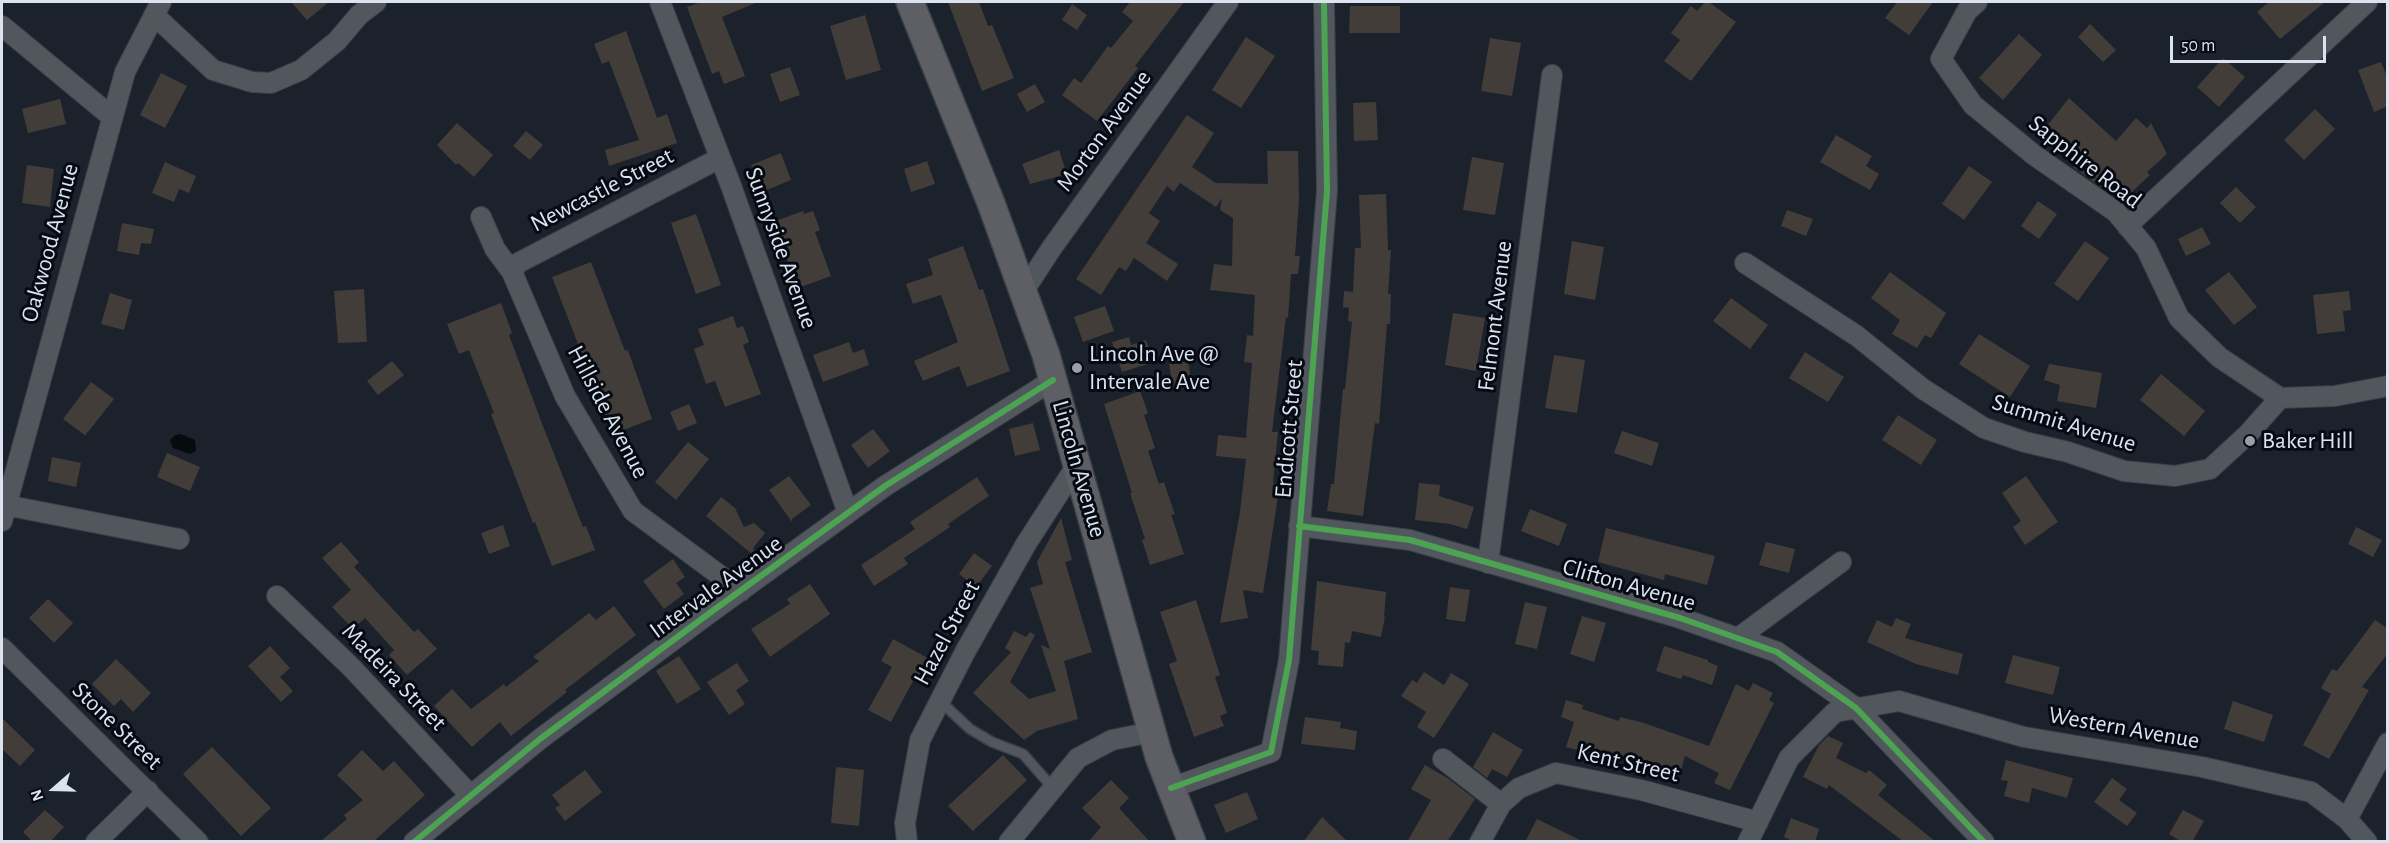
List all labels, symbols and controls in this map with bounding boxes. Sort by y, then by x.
scale bar [2173,24,2329,62]
text: 50 m [2181,37,2215,55]
street label: Morton Avenue [1050,65,1158,197]
street label: Sapphire Road [2023,109,2147,215]
street label: Newcastle Street [526,142,678,238]
street label: Oakwood Avenue [15,161,85,325]
street label: Sunnyside Avenue [738,163,824,333]
street label: Felmont Avenue [1471,239,1519,393]
place label: Lincoln Ave @ Intervale Ave [1089,340,1219,396]
street label: Hillside Avenue [561,341,655,483]
street label: Endicott Street [1269,359,1309,499]
marker: Lincoln Ave @ Intervale Ave [1070,361,1084,375]
street label: Summit Avenue [1989,387,2139,459]
street label: Lincoln Avenue [1046,397,1112,541]
place label: Baker Hill [2262,427,2353,455]
marker: Baker Hill [2243,434,2257,448]
street label: Intervale Avenue [644,529,788,645]
street label: Clifton Avenue [1559,552,1699,618]
street label: Hazel Street [908,576,986,690]
street label: Madeira Street [336,617,452,737]
street label: Stone Street [66,676,168,776]
street label: Western Avenue [2046,701,2202,755]
street label: Kent Street [1574,737,1682,789]
north arrow [24,759,84,819]
text: N [28,787,47,803]

